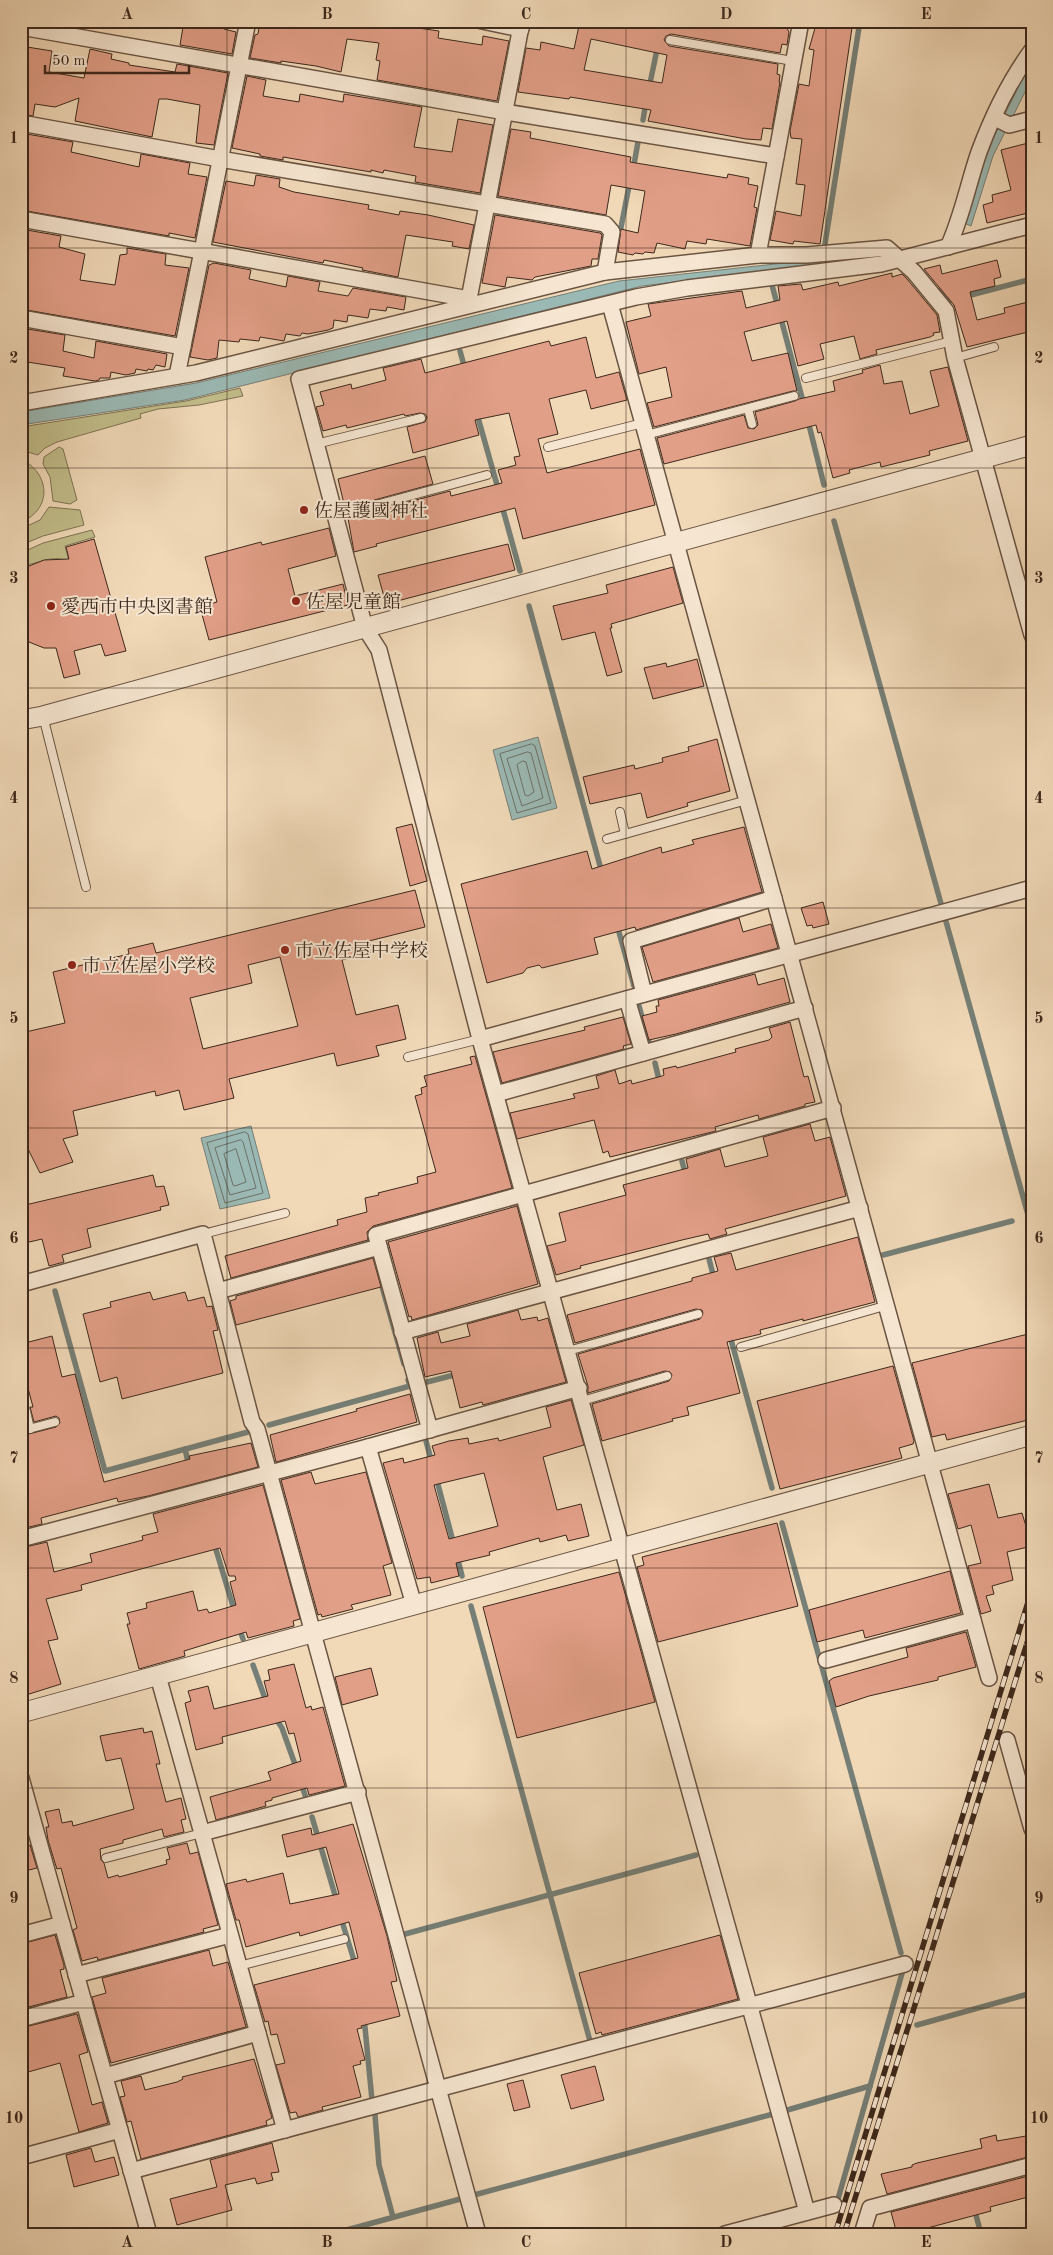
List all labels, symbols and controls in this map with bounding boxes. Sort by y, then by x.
text: A [121,7,133,23]
text: B [321,7,333,23]
text: C [521,7,531,23]
text: D [720,7,732,23]
text: E [920,7,932,23]
scale bar [45,42,189,74]
text: 50 m [52,54,86,69]
text: 1 [9,131,19,147]
text: 1 [1034,131,1044,147]
text: 2 [9,351,19,367]
text: 2 [1034,351,1044,367]
place label: 佐屋護國神社 [314,500,428,522]
marker: 佐屋護國神社 [298,504,310,516]
text: 3 [9,571,19,587]
text: 3 [1034,571,1044,587]
place label: 佐屋児童館 [306,592,401,613]
marker: 佐屋児童館 [290,595,302,607]
place label: 愛西市中央図書館 [61,597,213,618]
marker: 愛西市中央図書館 [45,600,57,612]
text: 4 [9,791,19,807]
text: 4 [1034,791,1044,807]
place label: 市立佐屋中学校 [295,941,428,962]
marker: 市立佐屋中学校 [279,944,291,956]
place label: 市立佐屋小学校 [82,956,215,977]
marker: 市立佐屋小学校 [66,959,78,971]
text: 5 [9,1011,19,1027]
text: 5 [1034,1011,1044,1027]
text: 6 [9,1231,19,1247]
text: 6 [1034,1231,1044,1247]
text: 7 [9,1451,19,1467]
text: 7 [1034,1451,1044,1467]
text: 8 [9,1671,19,1687]
text: 8 [1034,1671,1044,1687]
text: 9 [9,1891,19,1907]
text: 9 [1034,1891,1044,1907]
text: 10 [5,2111,23,2127]
text: 10 [1030,2111,1048,2127]
text: A [121,2235,133,2251]
text: B [321,2235,333,2251]
text: C [521,2235,531,2251]
text: D [720,2235,732,2251]
text: E [920,2235,932,2251]

